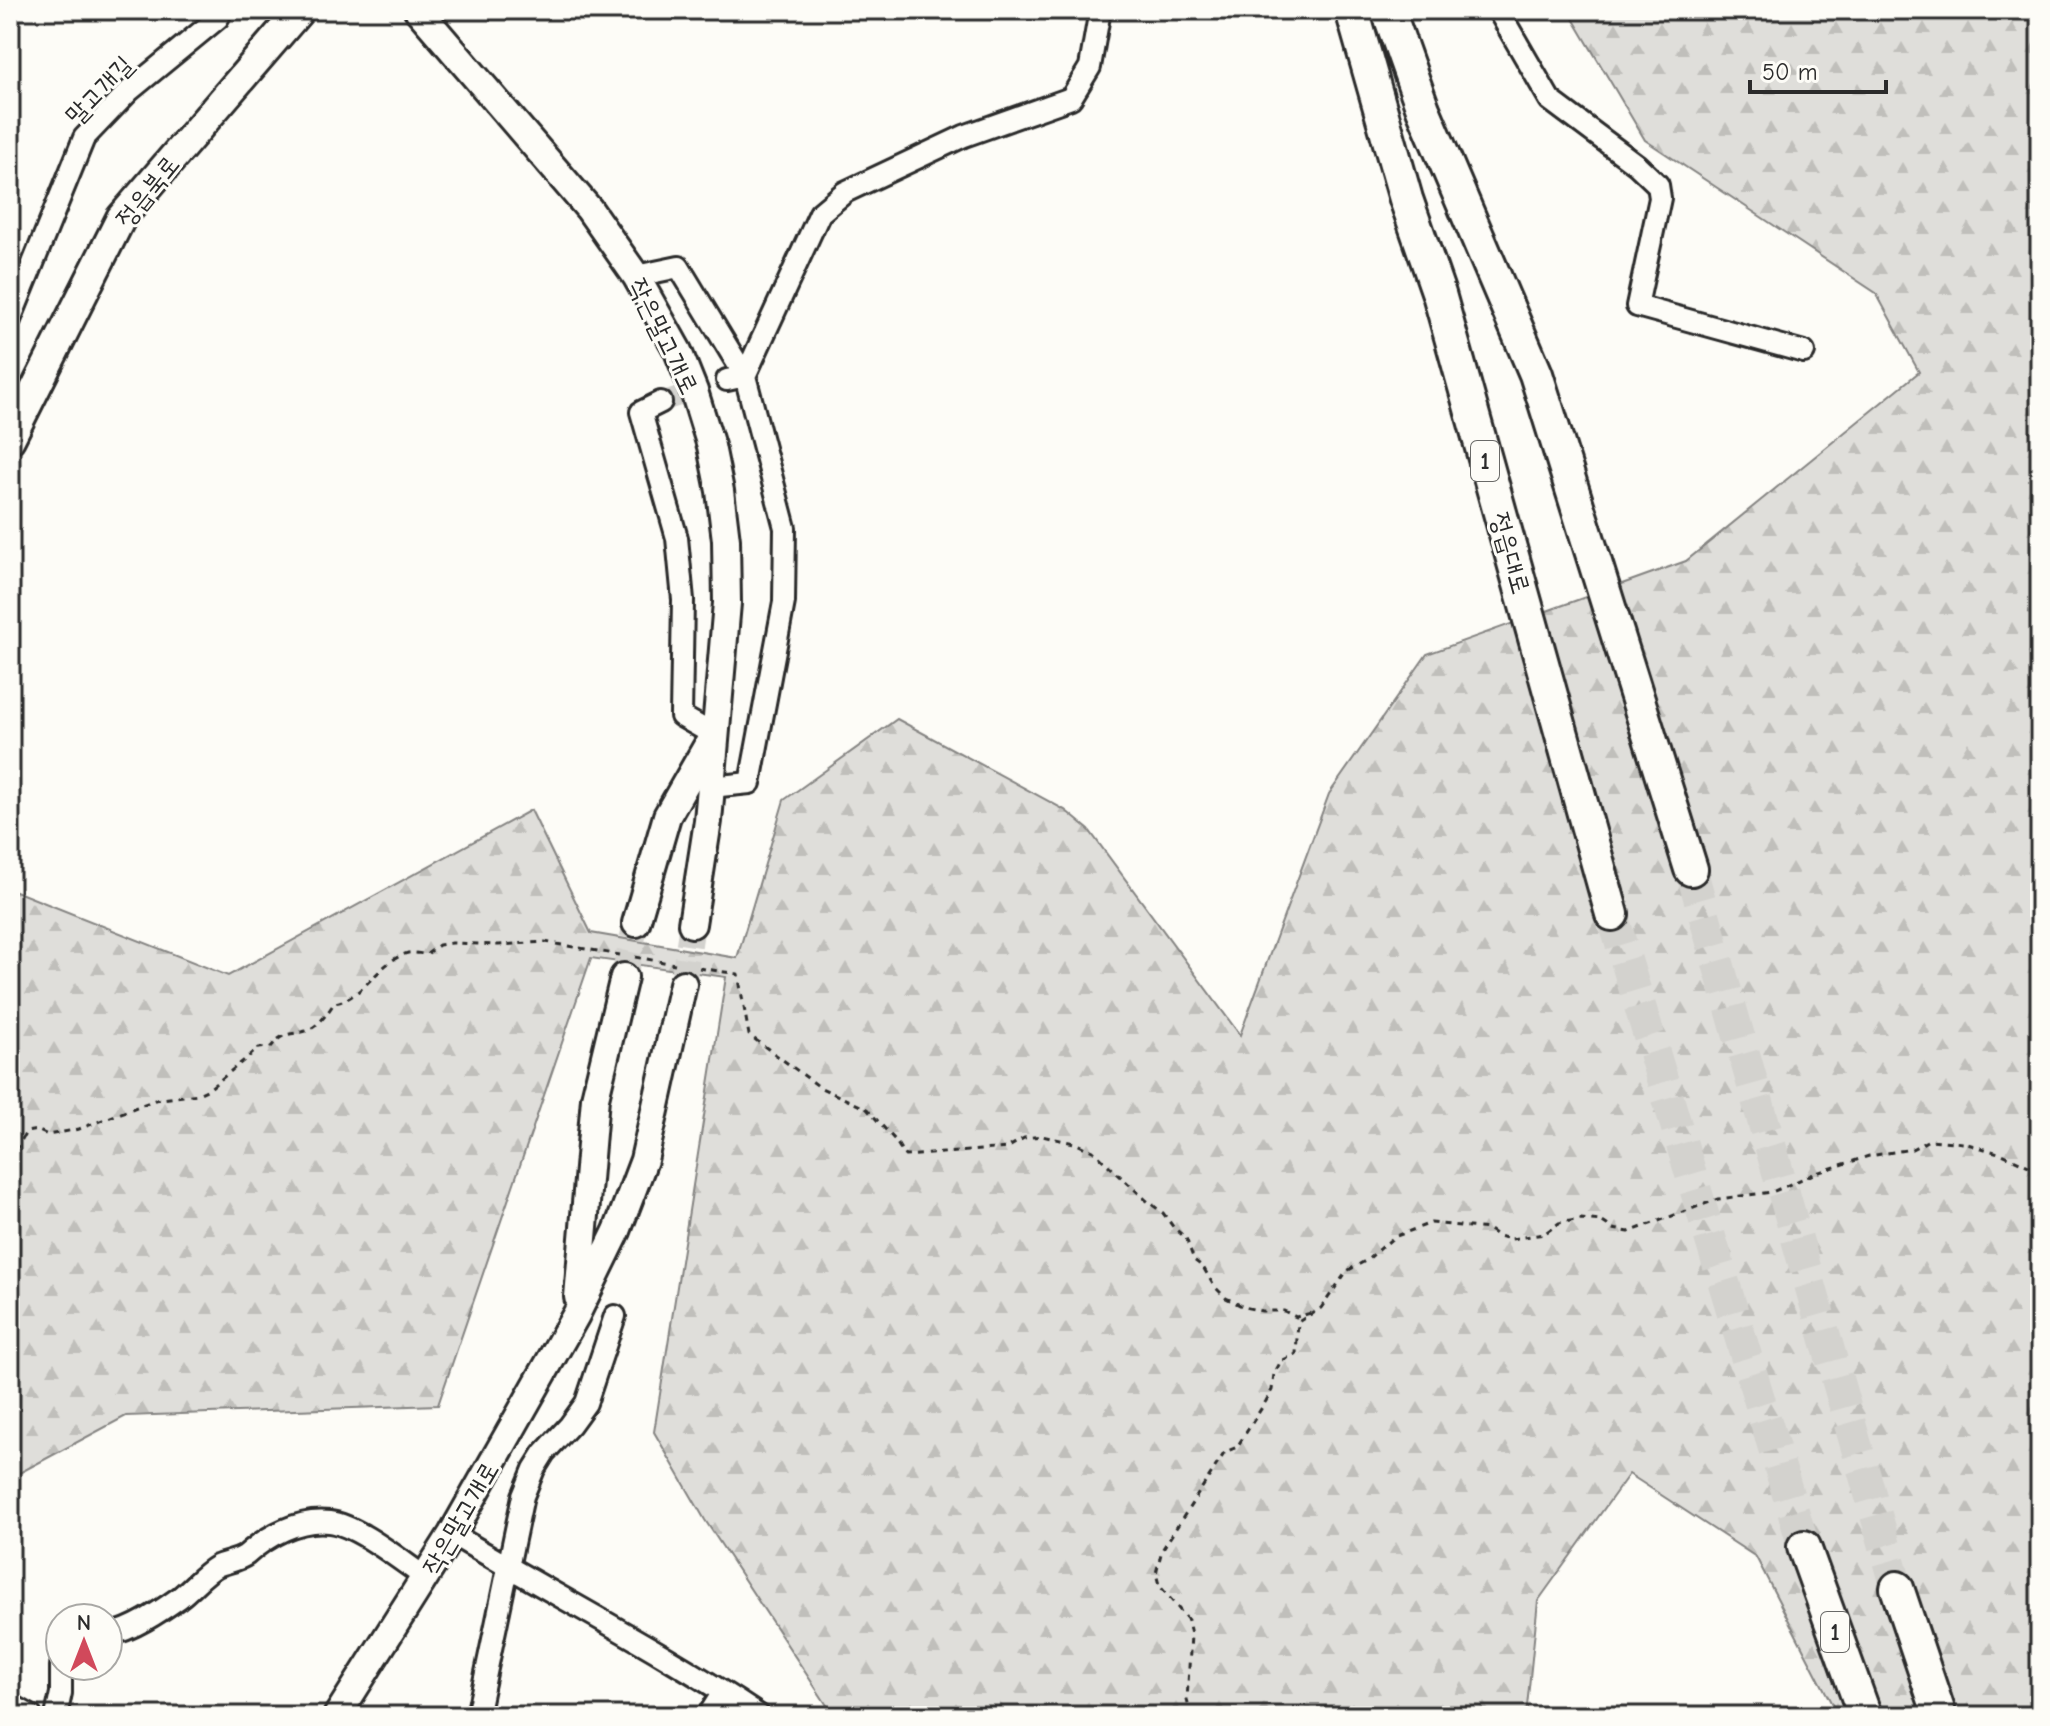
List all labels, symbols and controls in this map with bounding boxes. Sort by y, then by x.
scale bar [1750,44,1886,94]
street label: 말고개길 [60,50,140,131]
text: 50 m [1762,58,1818,86]
street label: 정읍북로 [110,150,186,234]
street label: 작은말고개로 [622,273,704,399]
road number: 1 [1471,441,1499,481]
street label: 정읍대로 [1484,509,1536,598]
street label: 작은말고개로 [416,1457,505,1580]
north arrow [44,1602,124,1682]
text: N [77,1610,91,1636]
road number: 1 [1821,1612,1849,1652]

